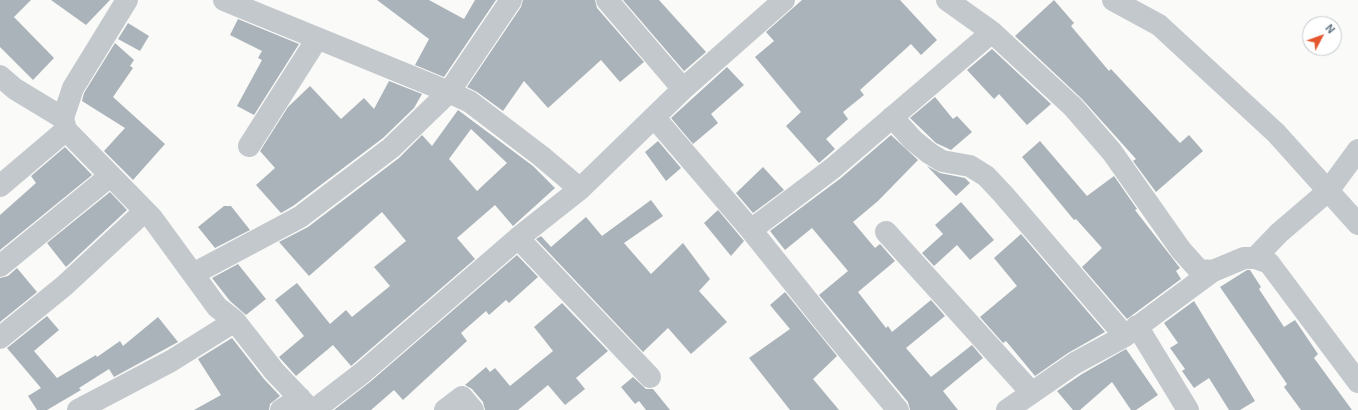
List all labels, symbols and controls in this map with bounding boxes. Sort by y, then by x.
north arrow [1302,16,1342,56]
text: N [1323,21,1338,36]

